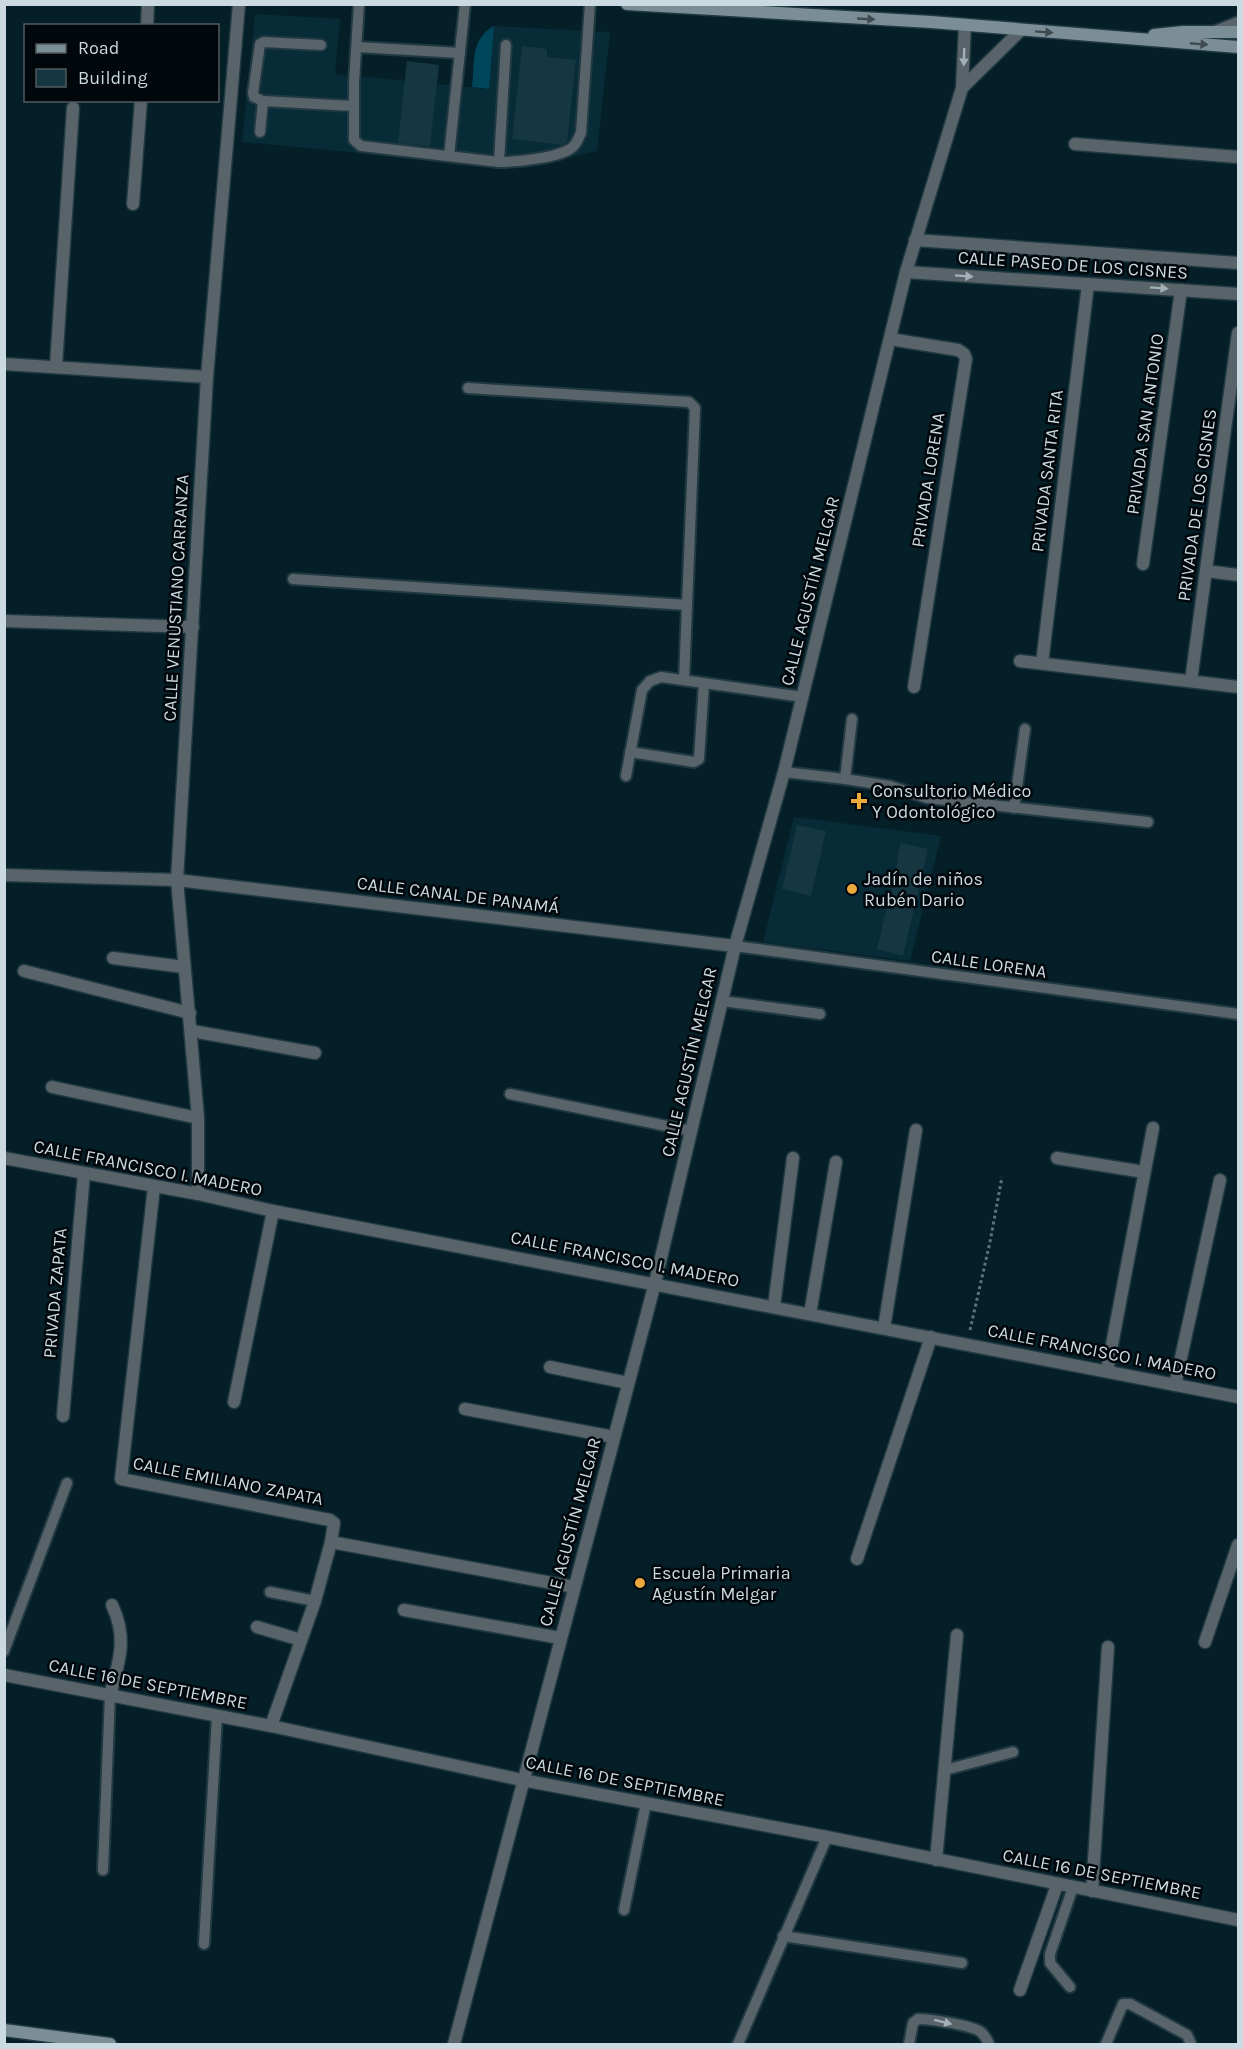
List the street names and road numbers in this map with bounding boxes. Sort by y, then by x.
street label: CALLE PASEO DE LOS CISNES [957,246,1189,284]
street label: PRIVADA SAN ANTONIO [1121,332,1169,516]
street label: PRIVADA SANTA RITA [1026,389,1068,553]
street label: PRIVADA DE LOS CISNES [1173,407,1221,603]
street label: PRIVADA LORENA [906,411,950,549]
street label: CALLE VENUSTIANO CARRANZA [159,474,193,722]
street label: CALLE AGUSTÍN MELGAR [775,494,844,688]
street label: CALLE CANAL DE PANAMÁ [356,871,560,918]
street label: CALLE LORENA [930,945,1048,983]
street label: CALLE AGUSTÍN MELGAR [655,965,722,1159]
street label: CALLE FRANCISCO I. MADERO [32,1135,264,1201]
street label: CALLE FRANCISCO I. MADERO [509,1226,741,1292]
street label: PRIVADA ZAPATA [38,1227,72,1359]
street label: CALLE FRANCISCO I. MADERO [986,1319,1218,1385]
street label: CALLE AGUSTÍN MELGAR [533,1435,606,1629]
street label: CALLE EMILIANO ZAPATA [131,1452,325,1510]
street label: CALLE 16 DE SEPTIEMBRE [47,1654,249,1714]
street label: CALLE 16 DE SEPTIEMBRE [524,1751,726,1811]
street label: CALLE 16 DE SEPTIEMBRE [1001,1844,1203,1904]

